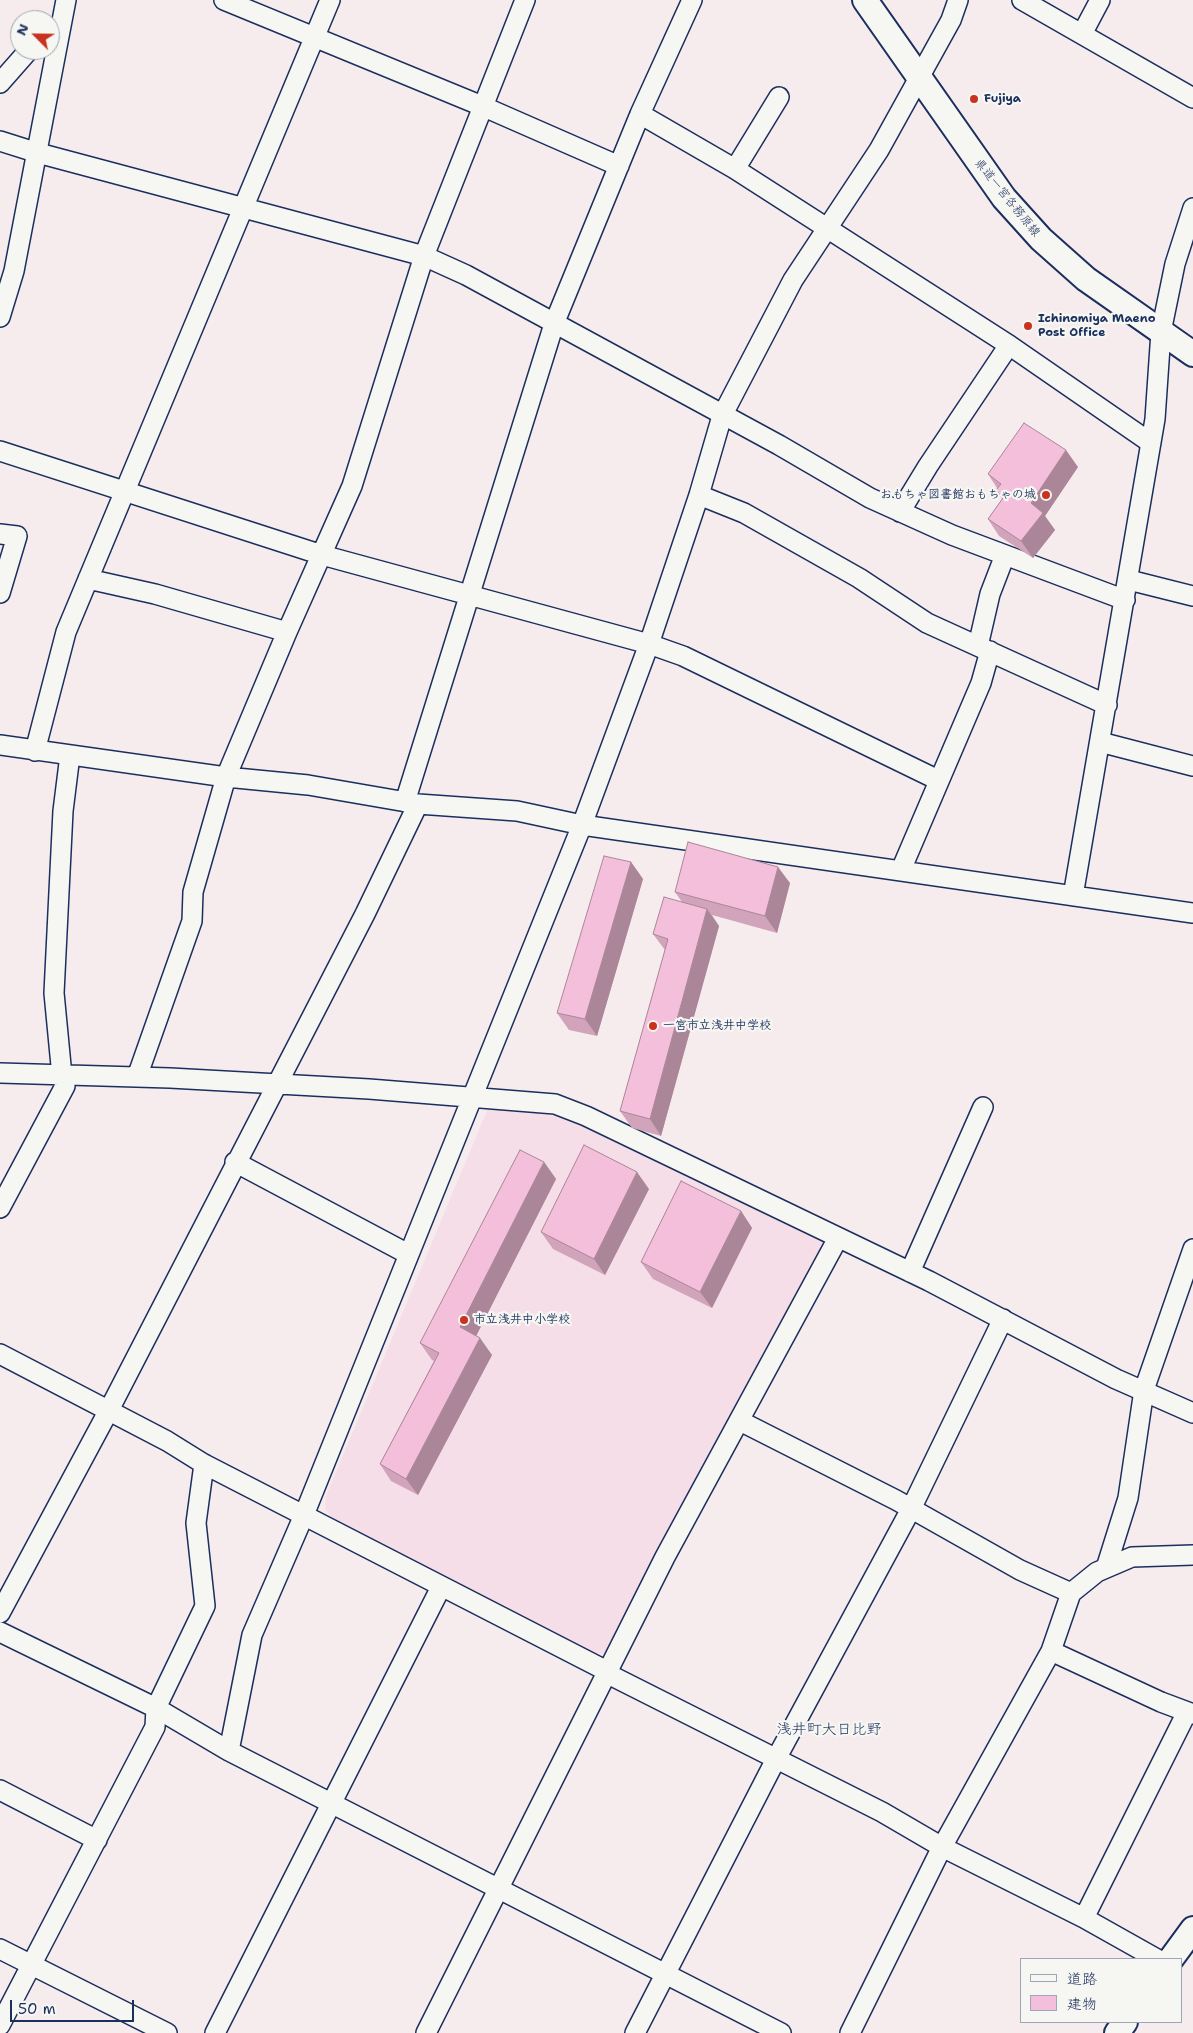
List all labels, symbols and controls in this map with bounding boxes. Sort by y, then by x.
north arrow [10,10,60,60]
text: N [12,21,33,38]
place label: Fujiya [984,92,1021,106]
marker: Fujiya [968,93,980,105]
street label: 県道一宮各務原線 [971,156,1043,240]
place label: Ichinomiya Maeno Post Office [1038,312,1155,340]
marker: Ichinomiya Maeno Post Office [1022,320,1034,332]
place label: おもちゃ図書館おもちゃの城 [880,488,1036,502]
marker: おもちゃ図書館おもちゃの城 [1040,489,1052,501]
place label: 一宮市立浅井中学校 [663,1019,771,1033]
marker: 一宮市立浅井中学校 [647,1020,659,1032]
place label: 市立浅井中小学校 [474,1313,570,1327]
marker: 市立浅井中小学校 [458,1314,470,1326]
district label: 浅井町大日比野 [777,1721,881,1739]
legend [1020,1958,1183,2023]
text: 道路 [1067,1969,1097,1989]
scale bar [12,1990,136,2022]
text: 建物 [1067,1994,1097,2014]
text: 50 m [18,1999,56,2019]

